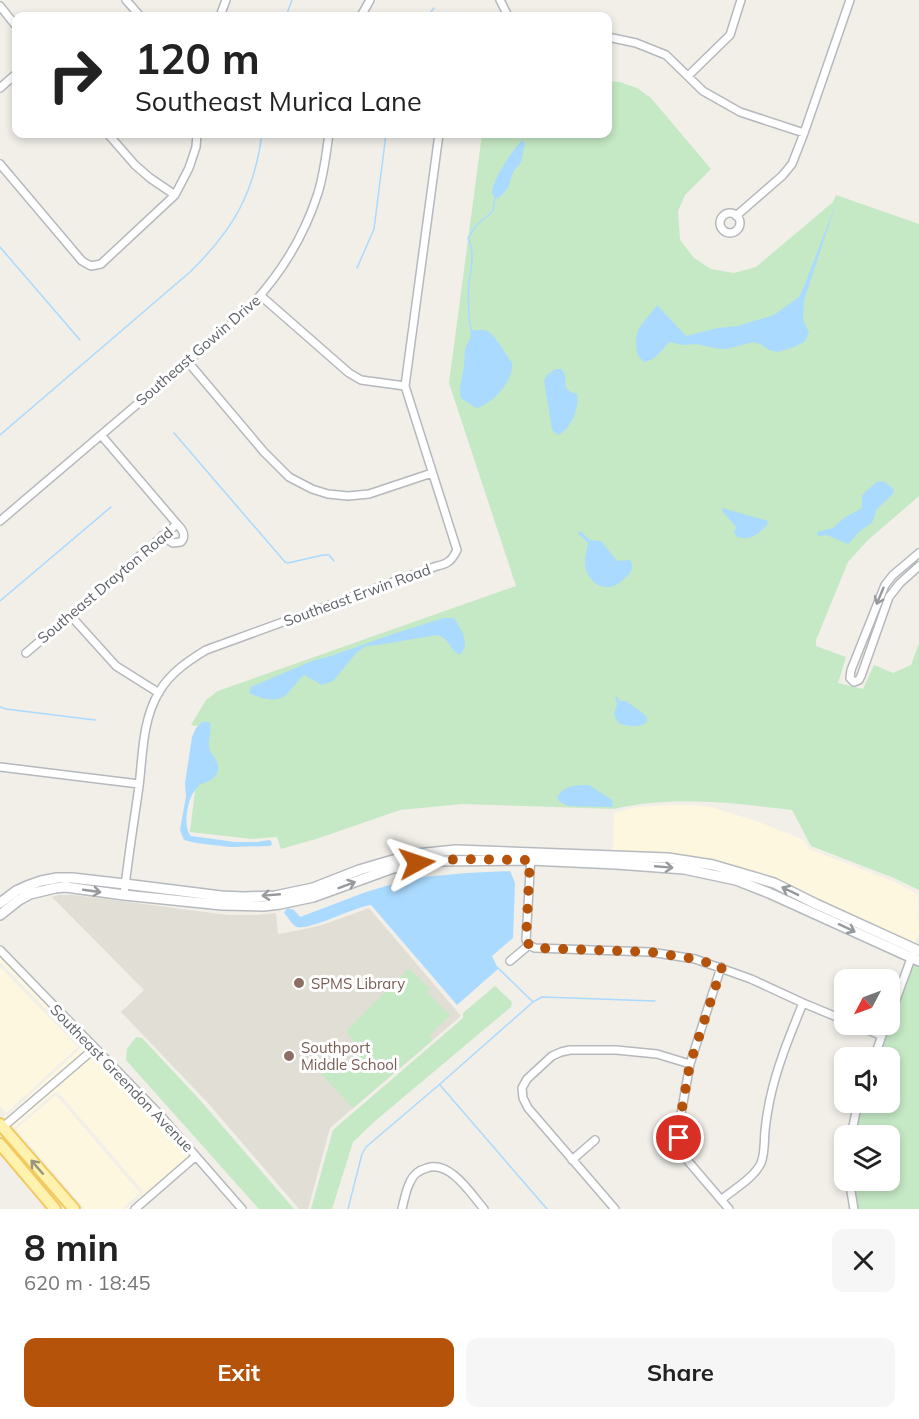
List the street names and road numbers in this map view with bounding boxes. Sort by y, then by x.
street label: Southeast Gowin Drive [132,291,264,409]
street label: Southeast Drayton Road [33,523,177,647]
street label: Southeast Erwin Road [281,560,433,630]
street label: Southeast Greendon Avenue [46,1000,198,1156]

